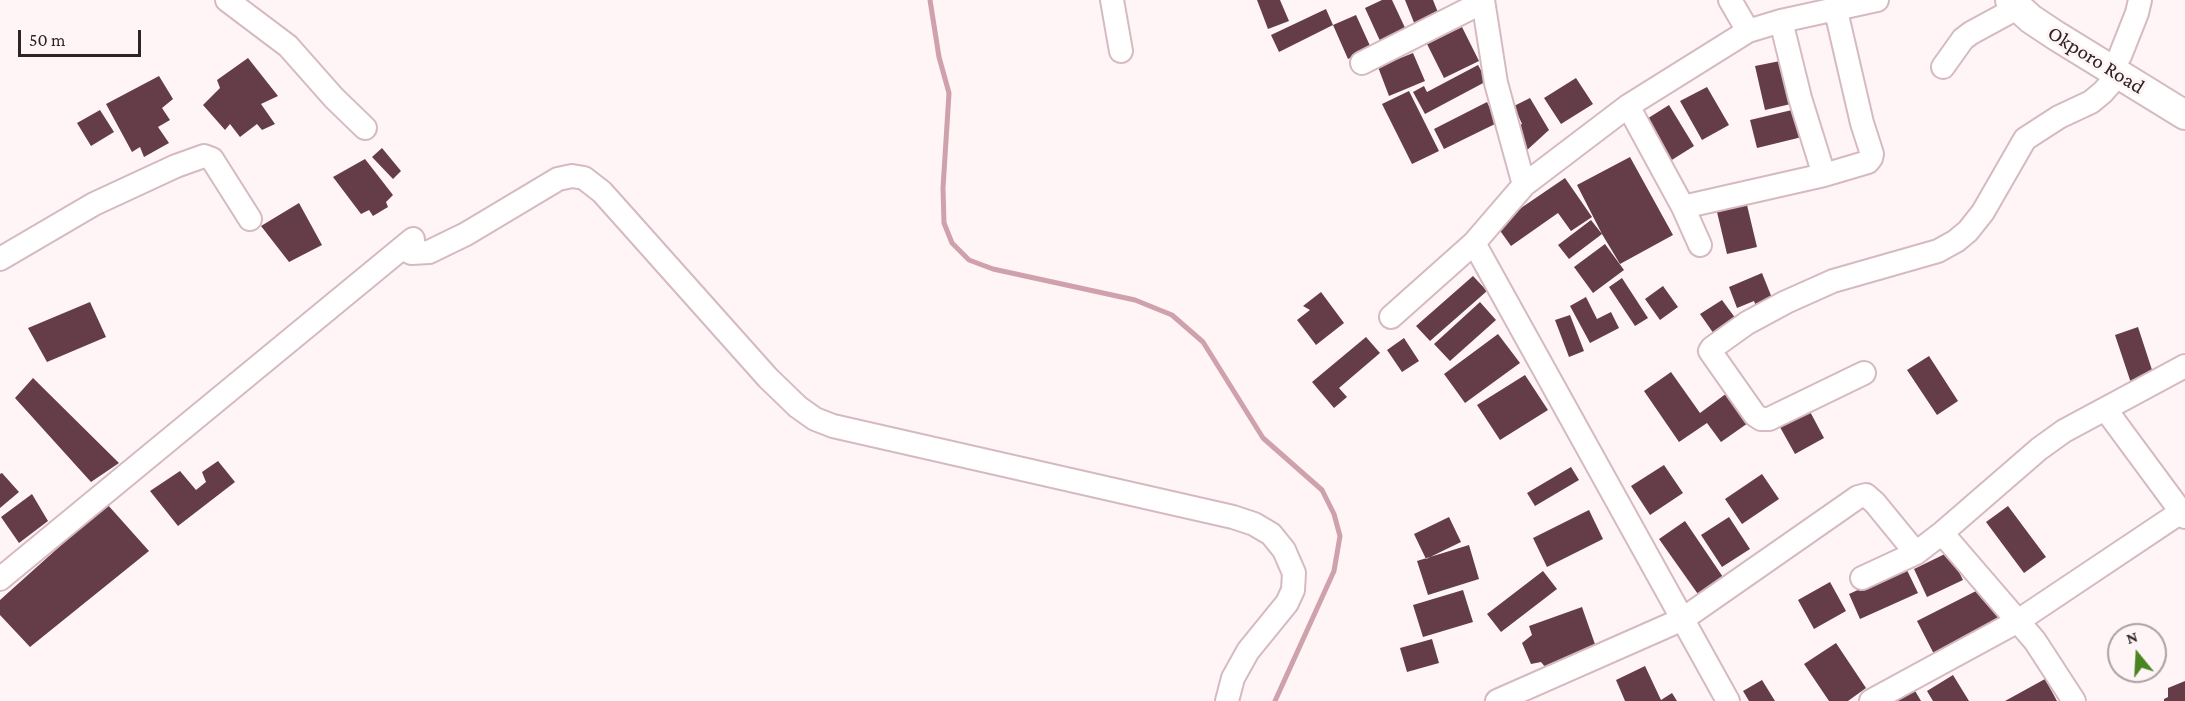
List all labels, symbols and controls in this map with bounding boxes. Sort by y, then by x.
scale bar [21,18,144,56]
street label: Okporo Road [2043,20,2149,100]
text: 50 m [29,30,66,50]
north arrow [2107,623,2167,683]
text: N [2124,628,2140,647]

